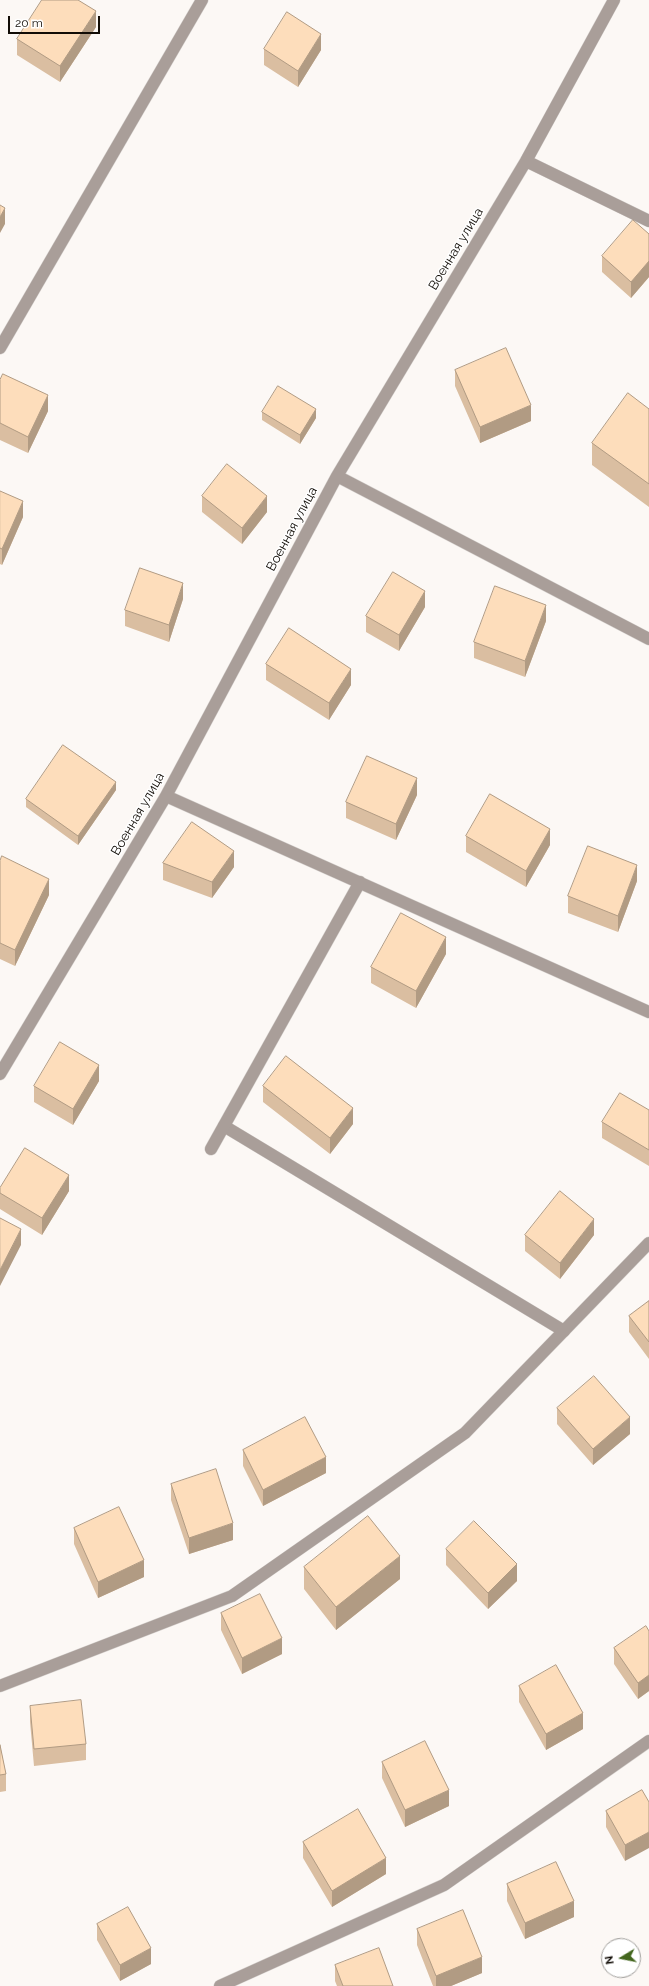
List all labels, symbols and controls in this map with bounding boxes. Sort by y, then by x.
scale bar [10,8,102,34]
text: 20 m [15,16,43,30]
street label: Военная улица [425,205,487,293]
street label: Военная улица [263,484,321,574]
street label: Военная улица [108,770,168,858]
north arrow [601,1938,641,1978]
text: N [603,1955,617,1965]

